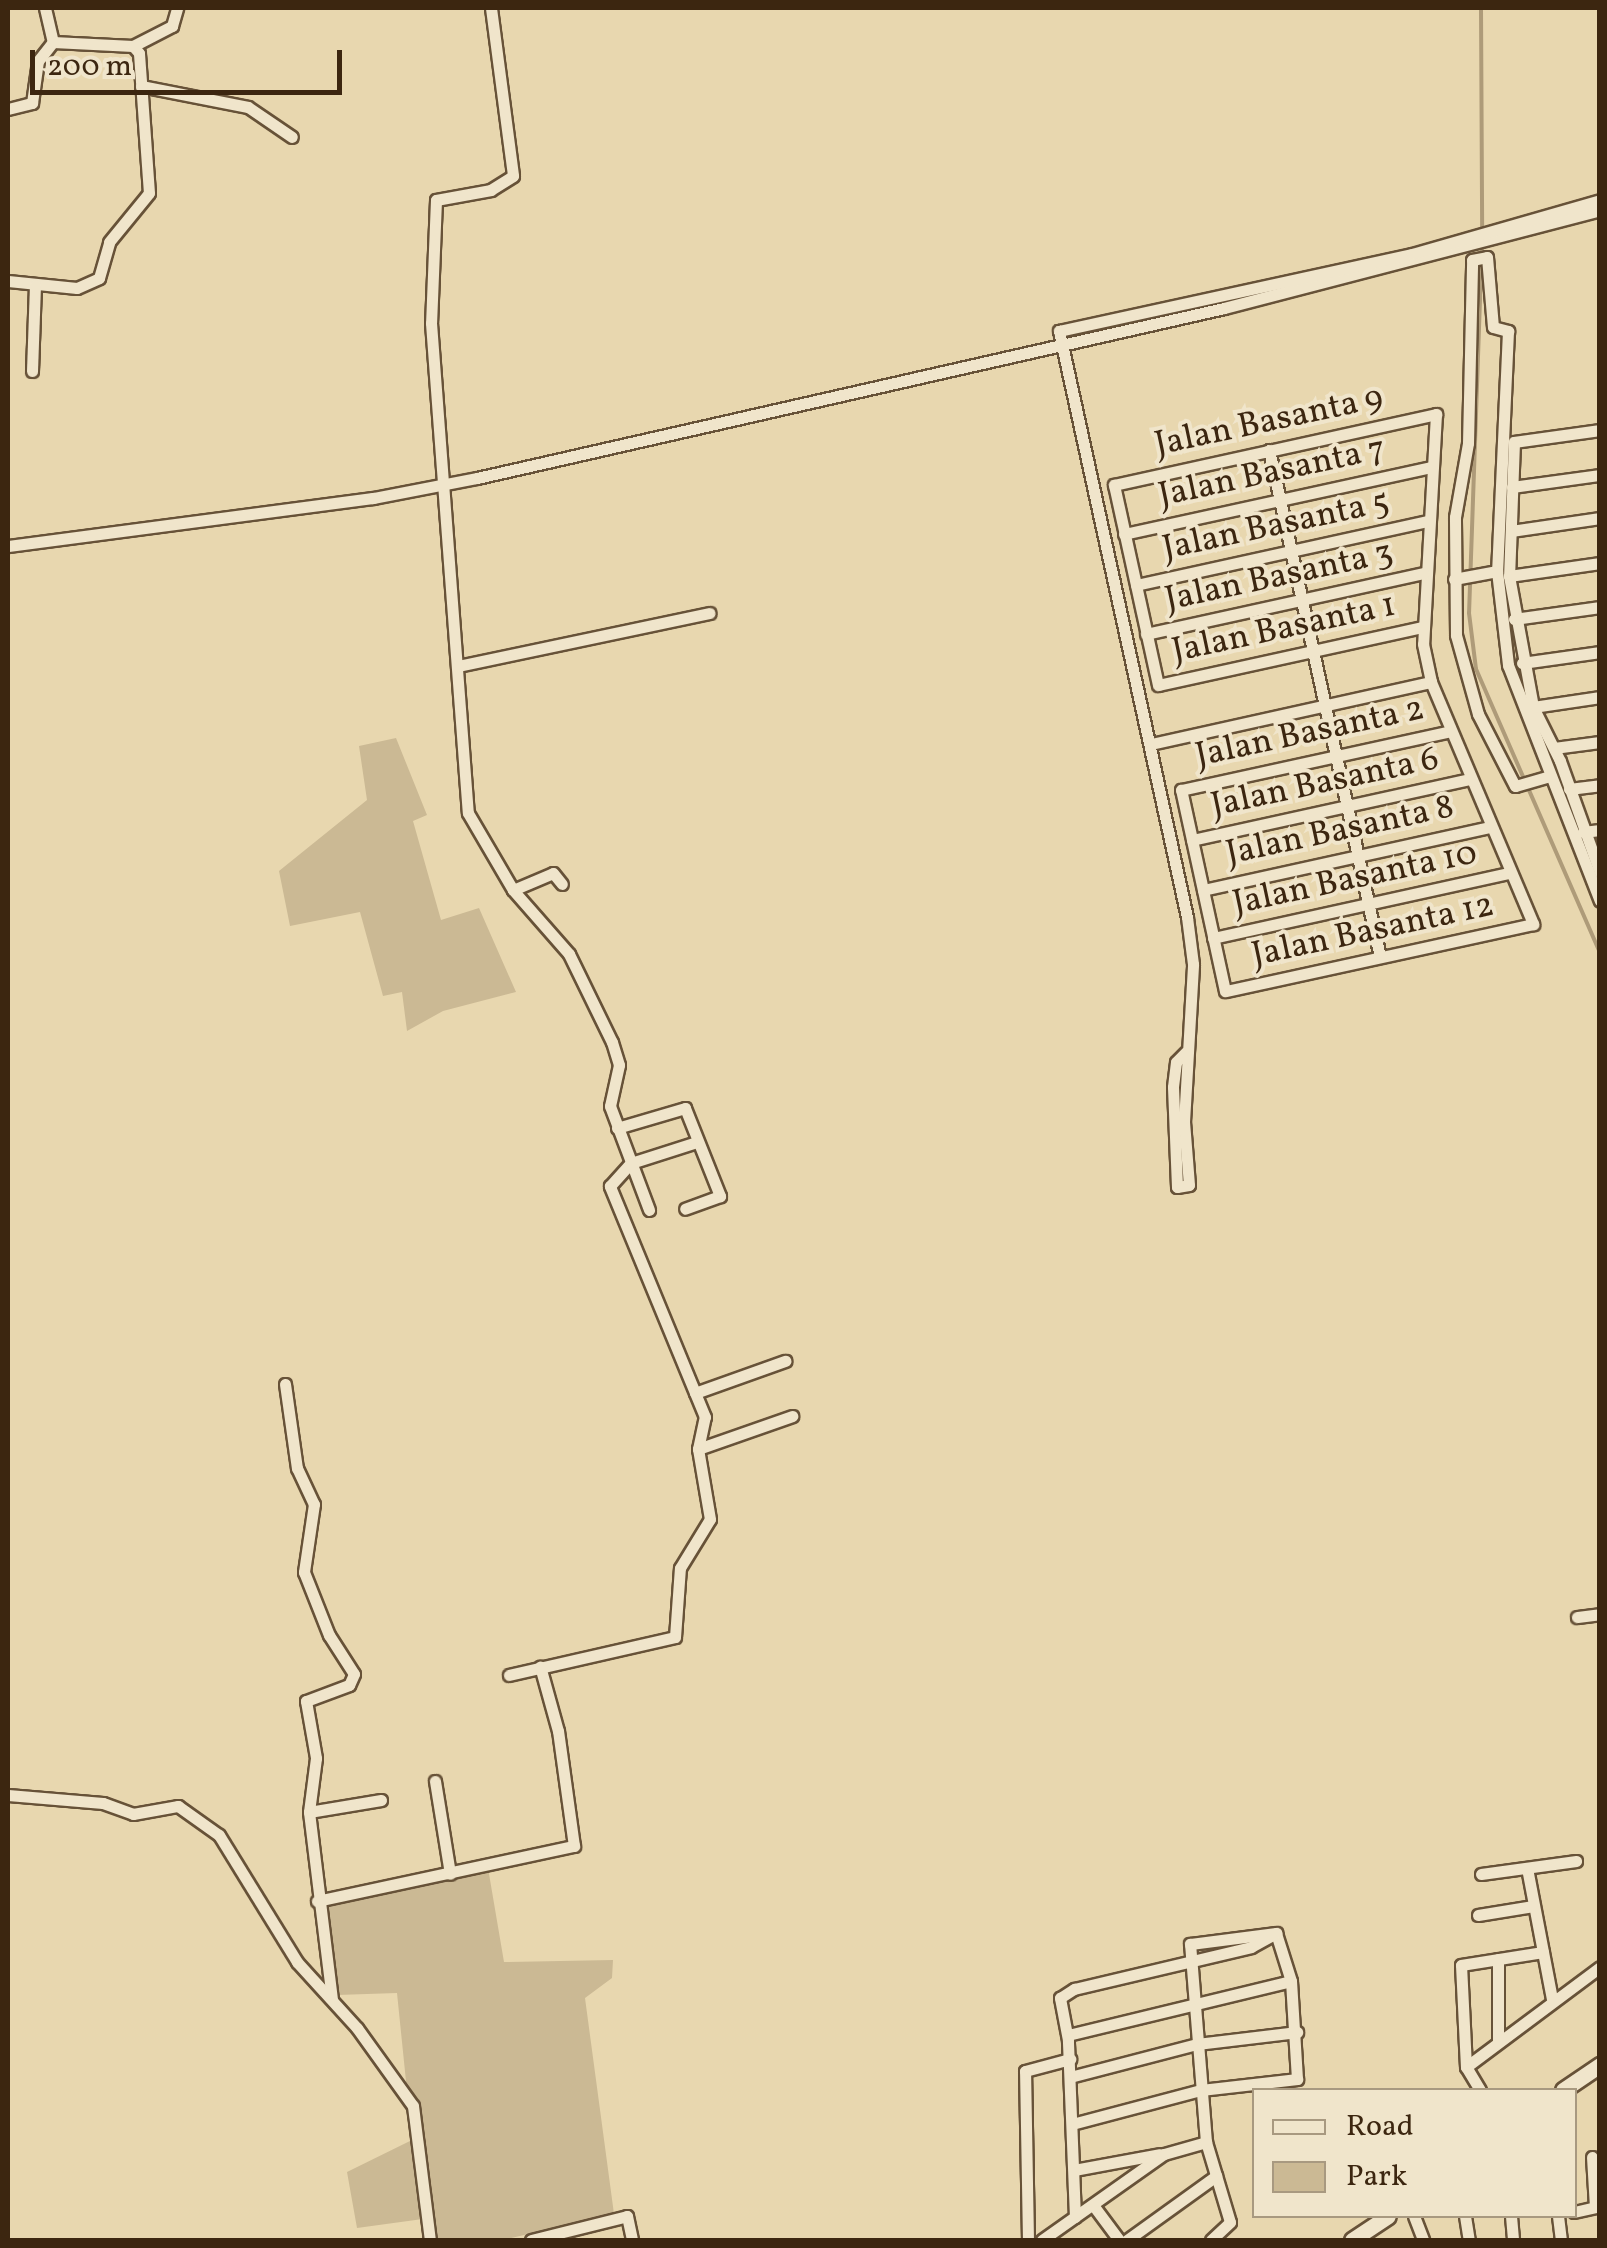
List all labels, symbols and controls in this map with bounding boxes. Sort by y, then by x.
scale bar [35,30,348,92]
text: 200 m [47,46,132,88]
street label: Jalan Basanta 9 [1151,377,1387,467]
street label: Jalan Basanta 7 [1155,428,1389,518]
street label: Jalan Basanta 5 [1159,481,1393,571]
street label: Jalan Basanta 3 [1161,532,1397,622]
street label: Jalan Basanta 1 [1168,585,1400,673]
street label: Jalan Basanta 2 [1192,688,1428,778]
street label: Jalan Basanta 6 [1207,738,1443,828]
street label: Jalan Basanta 8 [1222,786,1458,876]
street label: Jalan Basanta 10 [1229,833,1481,925]
street label: Jalan Basanta 12 [1248,885,1498,977]
legend [1252,2088,1577,2218]
text: Road [1346,2106,1414,2148]
text: Park [1346,2156,1407,2198]

